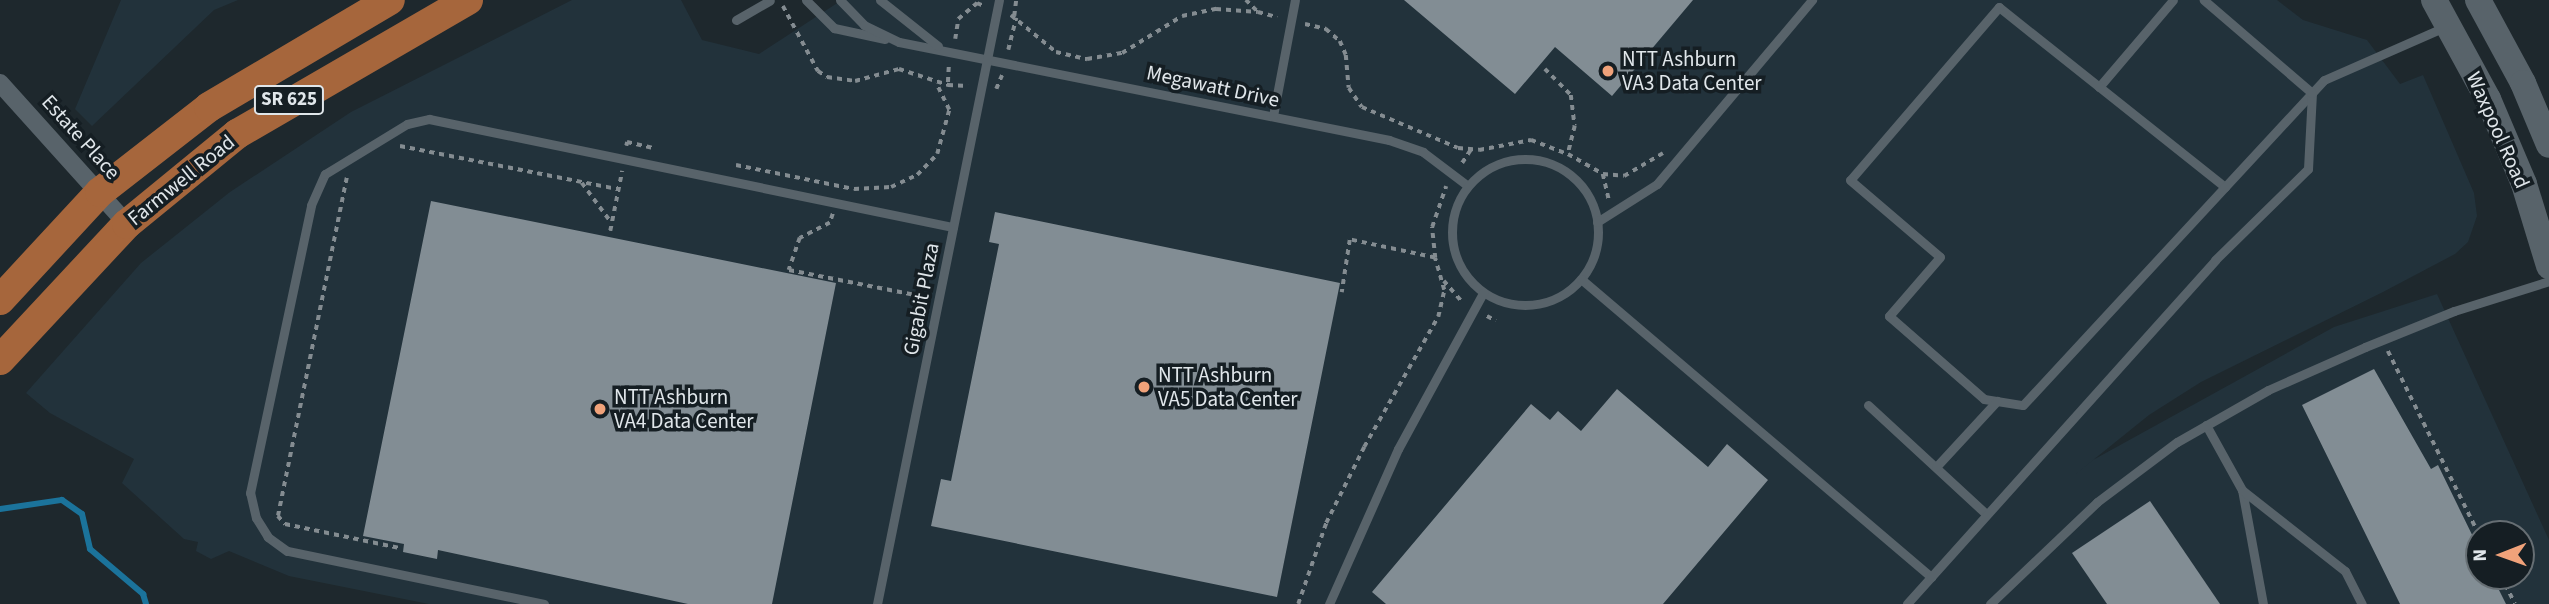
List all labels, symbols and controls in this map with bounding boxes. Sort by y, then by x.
place label: NTT Ashburn VA3 Data Center [1622,46,1762,96]
street label: Megawatt Drive [1144,60,1282,112]
marker: NTT Ashburn VA3 Data Center [1600,63,1616,79]
street label: Waxpool Road [2461,68,2535,192]
road number: SR 625 [252,85,326,116]
street label: Estate Place [36,89,126,185]
street label: Farmwell Road [122,129,240,231]
street label: Gigabit Plaza [898,241,944,357]
place label: NTT Ashburn VA5 Data Center [1158,362,1298,412]
marker: NTT Ashburn VA5 Data Center [1136,379,1152,395]
place label: NTT Ashburn VA4 Data Center [614,384,754,434]
marker: NTT Ashburn VA4 Data Center [592,401,608,417]
north arrow [2465,520,2535,590]
text: N [2467,549,2494,562]

